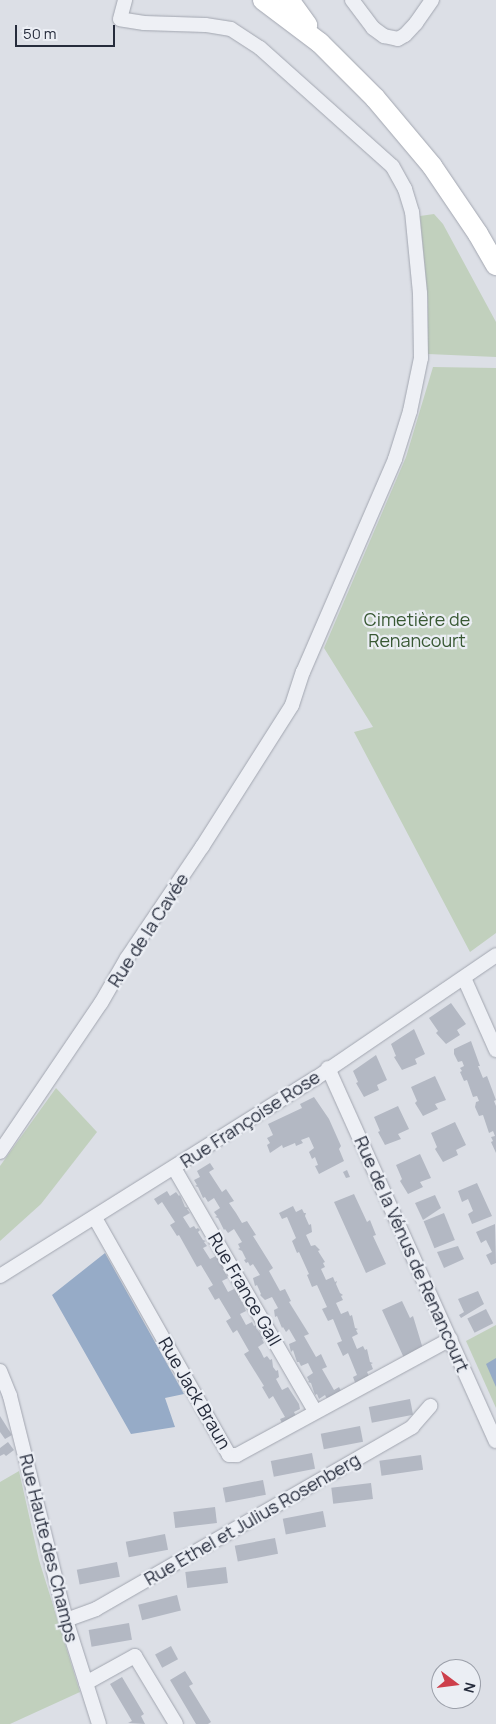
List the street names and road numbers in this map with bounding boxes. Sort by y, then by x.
street label: Rue de la Cavée [103,869,193,991]
street label: Rue Françoise Rose [176,1066,324,1172]
street label: Rue de la Vénus de Renancourt [350,1133,474,1375]
street label: Rue France Gall [204,1229,286,1349]
street label: Rue Jack Braun [154,1333,236,1453]
street label: Rue Ethel et Julius Rosenberg [140,1448,364,1590]
street label: Rue Haute des Champs [15,1452,83,1644]

